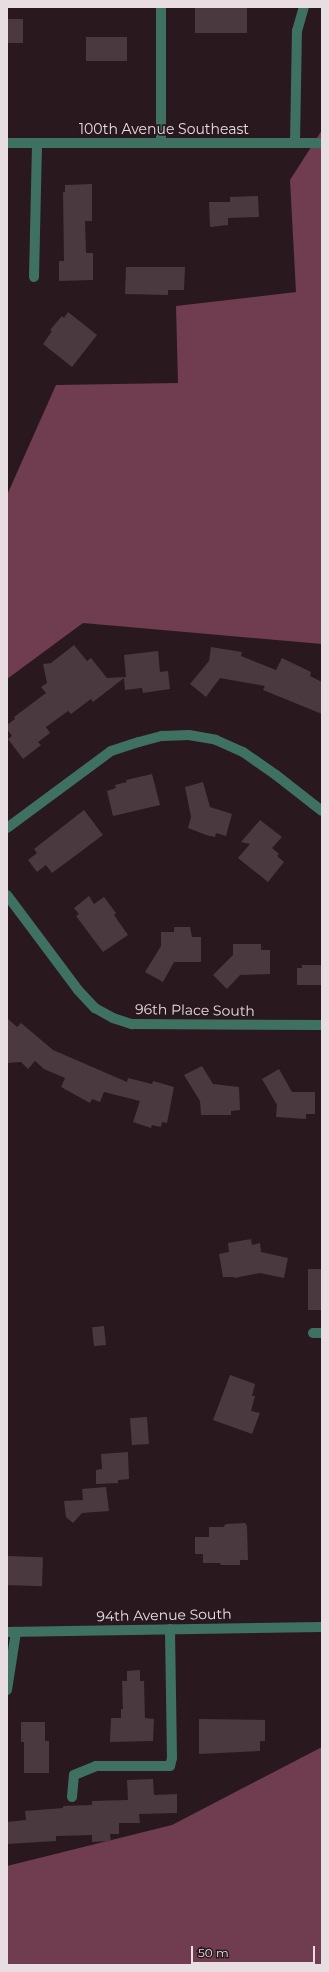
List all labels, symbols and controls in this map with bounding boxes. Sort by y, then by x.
street label: 100th Avenue Southeast [79,121,249,137]
street label: 96th Place South [135,1001,255,1019]
street label: 94th Avenue South [96,1605,232,1625]
scale bar [193,1938,317,1964]
text: 50 m [198,1945,229,1960]

